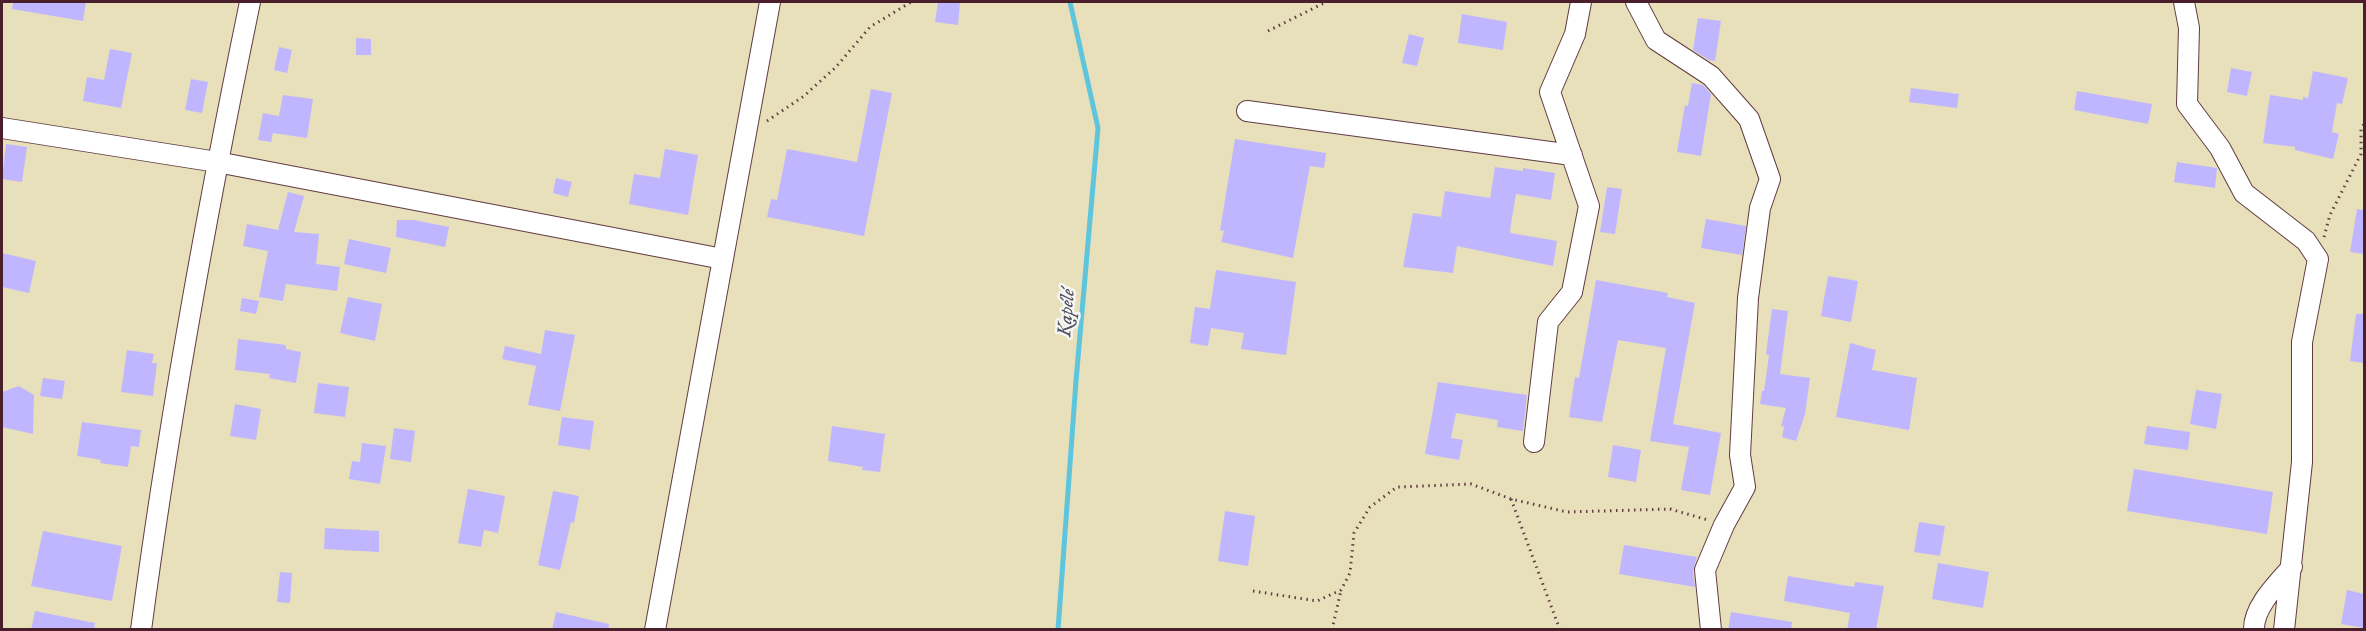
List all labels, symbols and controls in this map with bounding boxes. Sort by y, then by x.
water label: Kapélé [1054,288,1082,338]

